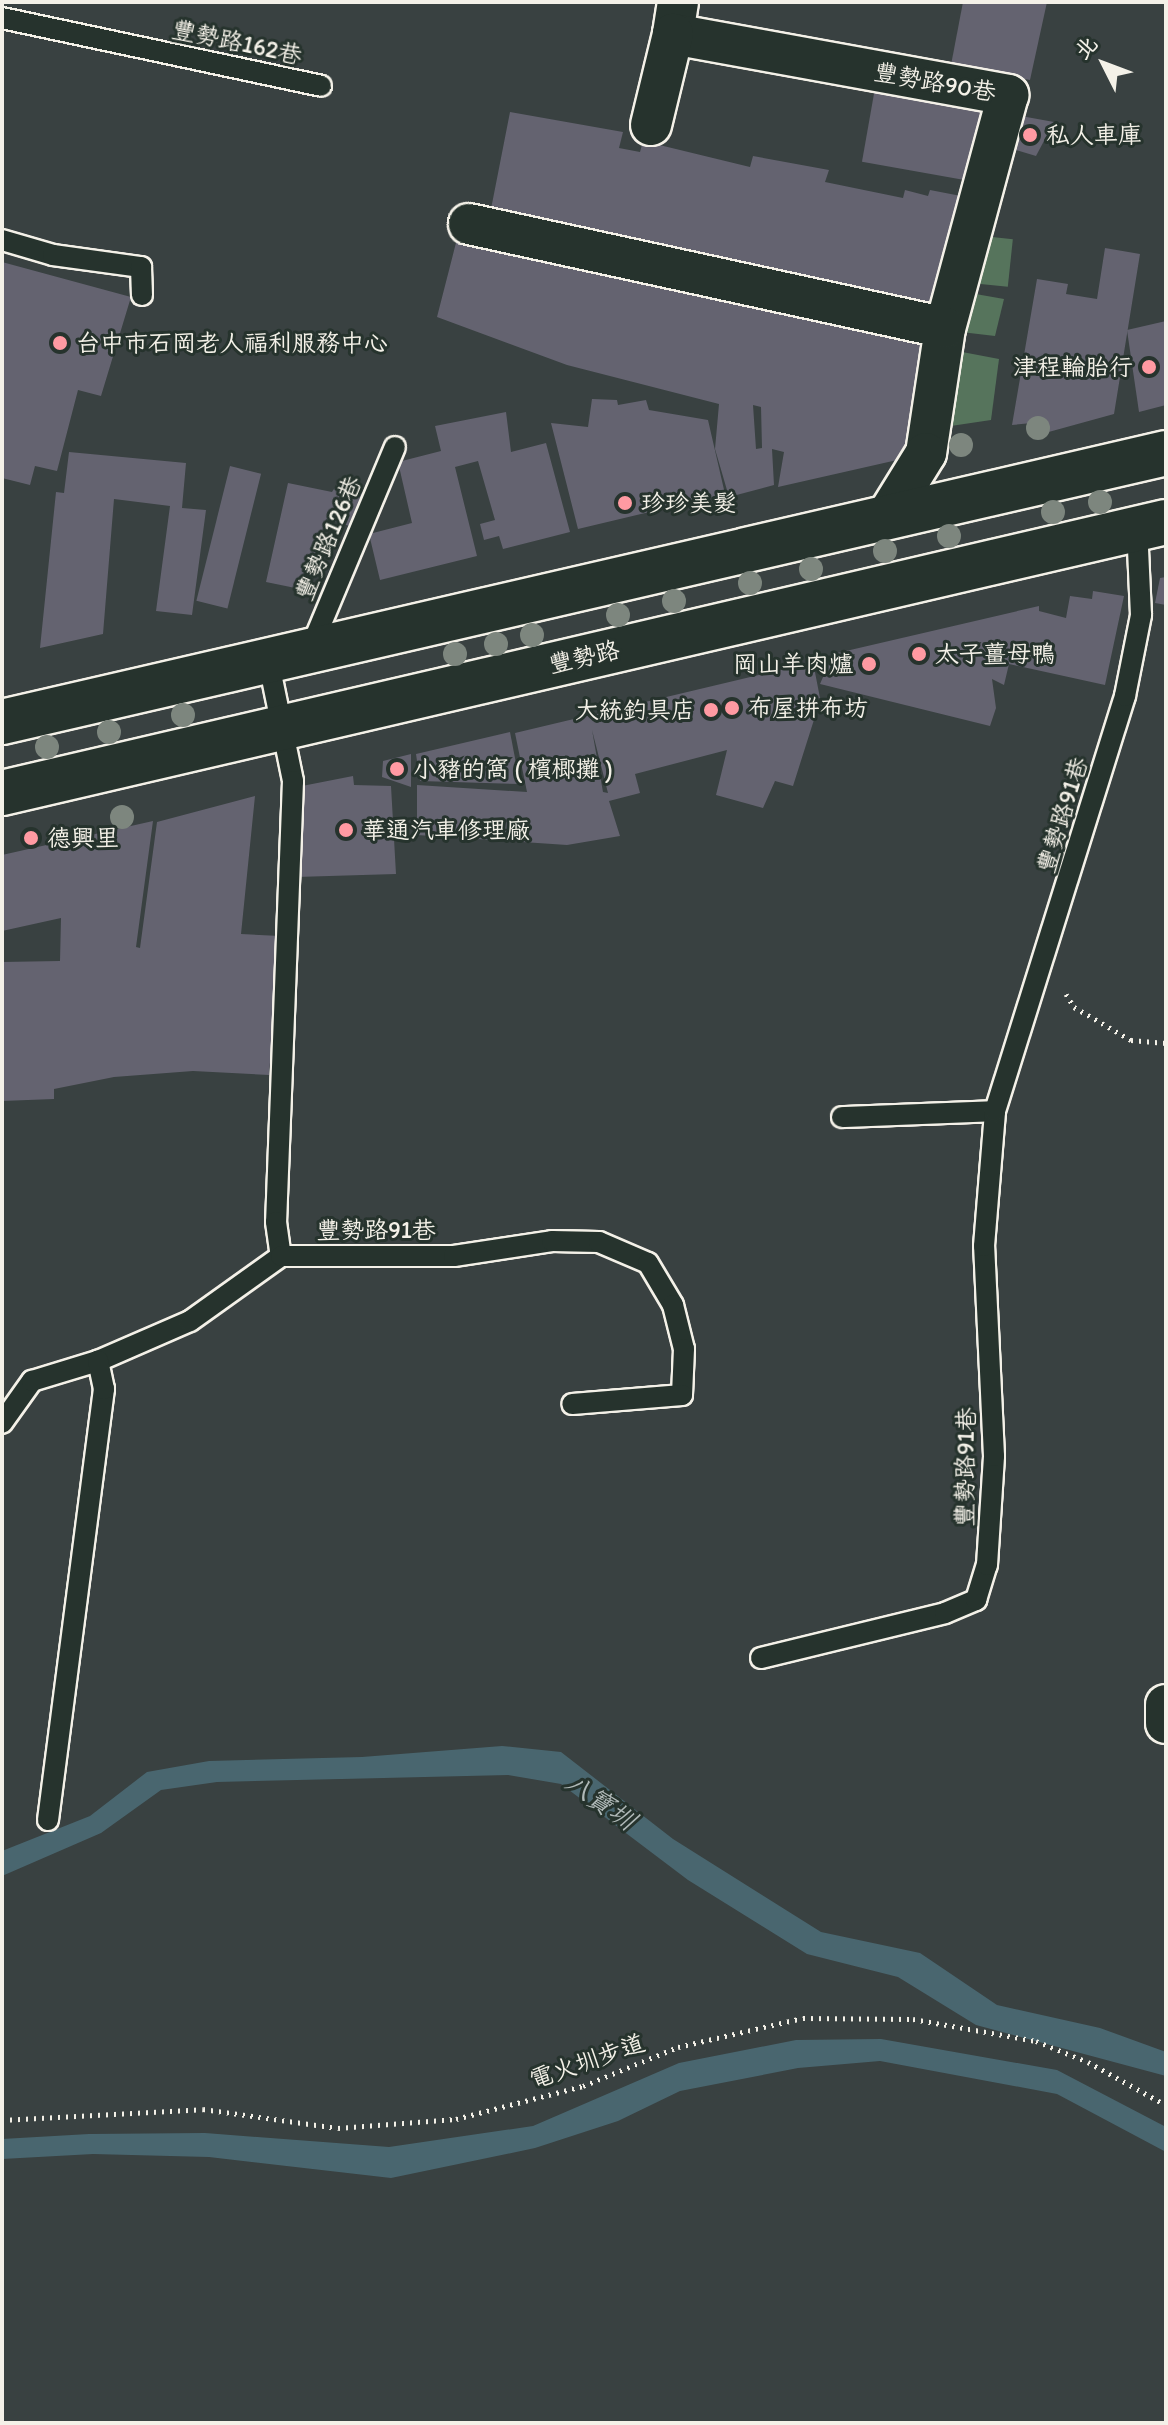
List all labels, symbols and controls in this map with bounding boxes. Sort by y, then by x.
street label: 豐勢路162巷 [169,14,305,70]
north arrow [1064,24,1144,104]
text: 北 [1068,30,1103,65]
street label: 豐勢路90巷 [872,57,998,107]
place label: 私人車庫 [1046,121,1142,149]
marker: 私人車庫 [1021,126,1039,144]
place label: 台中市石岡老人福利服務中心 [76,329,388,357]
marker: 台中市石岡老人福利服務中心 [51,334,69,352]
place label: 津程輪胎行 [1013,353,1133,381]
marker: 津程輪胎行 [1140,358,1158,376]
street label: 豐勢路126巷 [289,471,367,605]
place label: 珍珍美髮 [641,489,737,517]
marker: 珍珍美髮 [616,494,634,512]
street label: 豐勢路 [546,635,622,679]
place label: 太子薑母鴨 [935,640,1055,668]
marker: 太子薑母鴨 [910,645,928,663]
place label: 岡山羊肉爐 [733,650,853,678]
marker: 岡山羊肉爐 [860,655,878,673]
place label: 布屋拼布坊 [748,694,868,722]
place label: 大統釣具店 [575,696,695,724]
marker: 布屋拼布坊 [723,699,741,717]
marker: 大統釣具店 [702,701,720,719]
street label: 豐勢路91巷 [1031,754,1093,876]
place label: 小豬的窩 ( 檳榔攤 ) [413,755,613,783]
marker: 小豬的窩 ( 檳榔攤 ) [388,760,406,778]
place label: 華通汽車修理廠 [362,816,530,844]
marker: 華通汽車修理廠 [337,821,355,839]
place label: 德興里 [47,824,119,852]
marker: 德興里 [22,829,40,847]
street label: 豐勢路91巷 [316,1216,436,1244]
street label: 豐勢路91巷 [950,1407,980,1527]
water label: 八寶圳 [559,1767,641,1837]
street label: 電火圳步道 [526,2028,648,2094]

